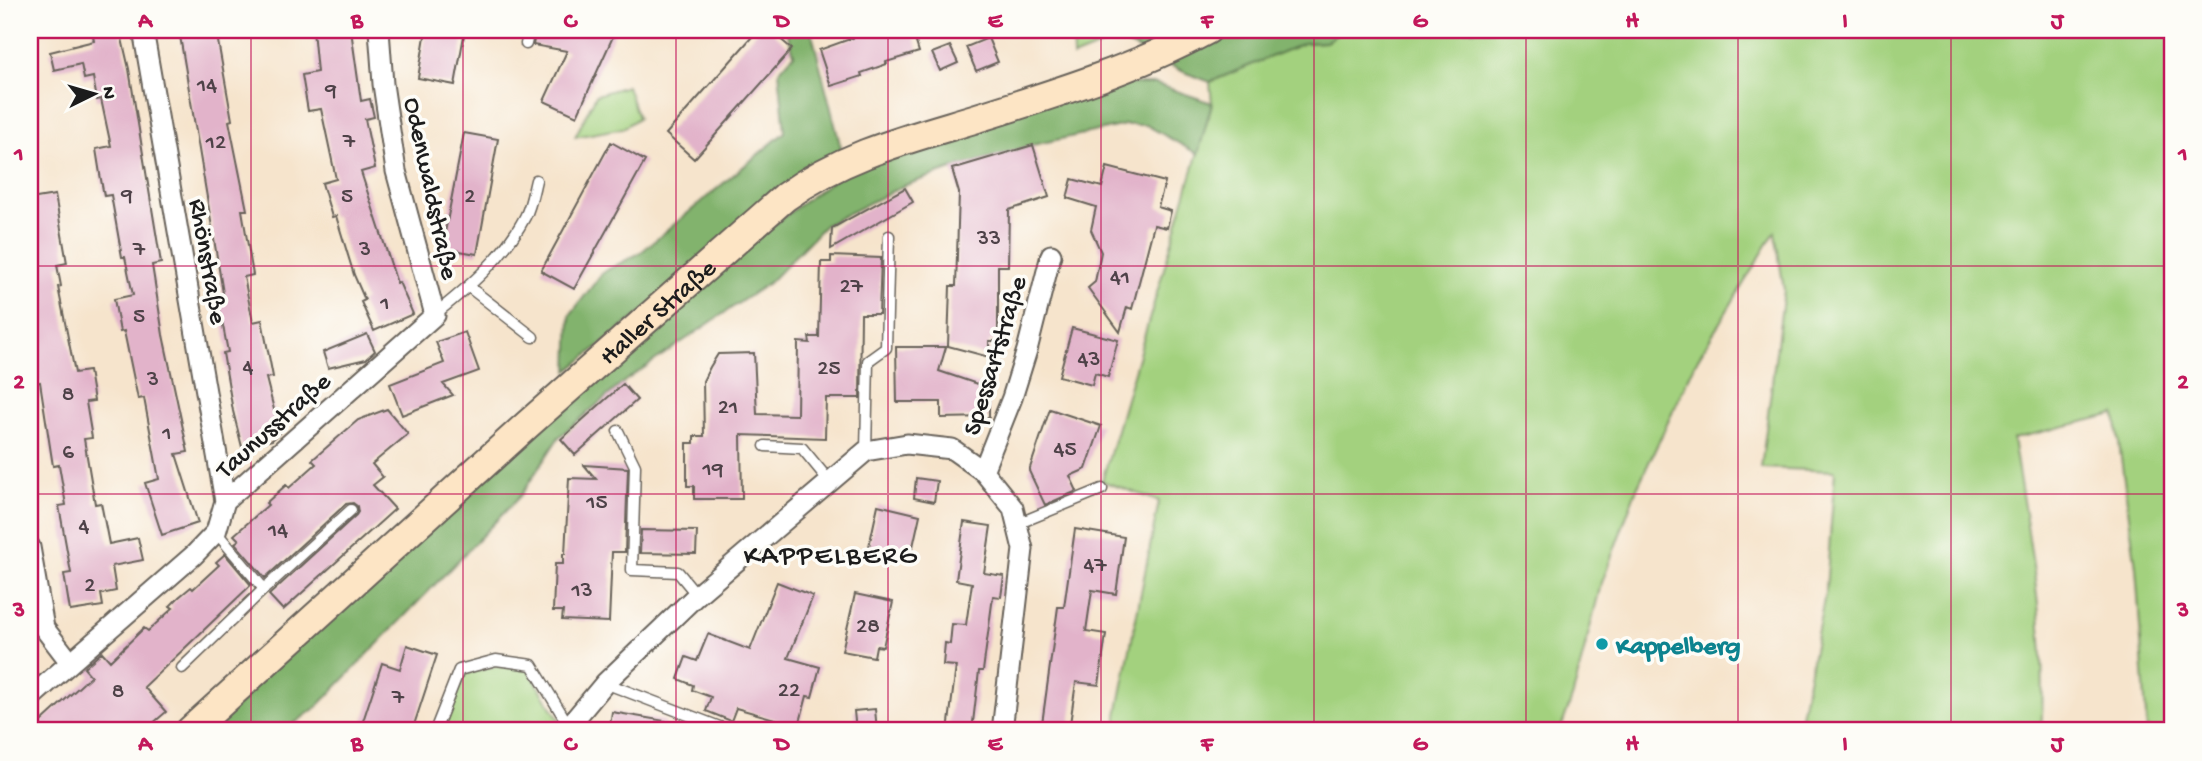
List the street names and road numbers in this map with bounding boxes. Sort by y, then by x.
street label: Odenwaldstraße [394,95,463,283]
street label: Rhönstraße [179,197,232,327]
street label: Haller Straße [595,254,725,374]
street label: Spessartstraße [958,272,1036,440]
street label: Taunusstraße [210,367,339,488]

